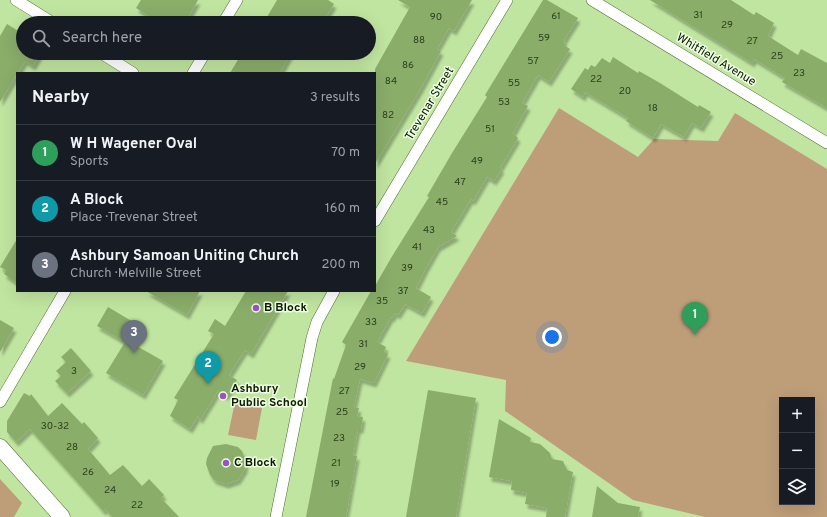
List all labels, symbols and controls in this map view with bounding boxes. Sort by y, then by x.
house number: 31 [693,9,703,22]
house number: 61 [551,10,561,23]
house number: 90 [430,11,442,24]
search box [16,16,376,60]
house number: 29 [721,19,733,32]
icon: search [30,27,52,49]
text: Search here [62,29,142,48]
street label: Whitfield Avenue [673,30,759,90]
house number: 59 [538,32,550,45]
house number: 88 [413,34,425,47]
house number: 27 [746,35,758,48]
house number: 25 [771,50,783,63]
house number: 57 [527,55,539,68]
house number: 86 [402,59,414,72]
street label: Trevenar Street [402,64,458,144]
house number: 23 [793,67,805,80]
house number: 22 [590,73,602,86]
house number: 84 [385,75,397,88]
house number: 55 [508,77,520,90]
house number: 20 [619,85,631,98]
text: Nearby [32,87,89,109]
text: 3 results [310,90,360,106]
house number: 53 [498,96,510,109]
house number: 18 [648,102,658,115]
house number: 82 [382,109,394,122]
house number: 51 [485,123,495,136]
text: W H Wagener Oval [70,135,197,154]
text: 1 [42,145,48,161]
text: 70 m [331,145,360,161]
text: Sports [70,154,109,170]
house number: 49 [471,155,483,168]
house number: 47 [454,176,466,189]
text: A Block [70,191,124,210]
house number: 45 [436,196,448,209]
text: 2 [41,201,49,217]
text: 160 m [325,201,360,217]
text: Place · Trevenar Street [70,210,198,226]
house number: 43 [423,224,435,237]
house number: 41 [412,241,422,254]
text: Ashbury Samoan Uniting Church [70,247,299,266]
text: 3 [41,257,49,273]
text: 200 m [321,257,360,273]
house number: 39 [401,262,413,275]
text: Church · Melville Street [70,266,201,282]
house number: 37 [397,285,409,298]
house number: 35 [376,295,388,308]
place label: B Block [264,300,307,316]
pin: 1 [682,302,708,335]
marker: B Block [251,303,261,313]
house number: 33 [365,316,377,329]
pin: 3 [121,320,147,353]
your location [542,327,562,347]
house number: 31 [358,338,368,351]
pin: 2 [195,351,221,384]
house number: 29 [354,361,366,374]
house number: 3 [71,365,77,378]
place label: Ashbury Public School [231,381,307,411]
house number: 27 [338,385,350,398]
marker: Ashbury Public School [218,391,228,401]
map controls [779,397,815,505]
button: + [779,397,815,433]
house number: 25 [336,406,348,419]
house number: 30-32 [41,420,69,433]
house number: 23 [333,432,345,445]
button: − [779,433,815,469]
house number: 28 [66,441,78,454]
place label: C Block [234,455,277,471]
house number: 21 [331,457,341,470]
marker: C Block [221,458,231,468]
house number: 26 [82,466,94,479]
button: layers [779,469,815,505]
house number: 19 [330,478,340,491]
house number: 24 [104,484,116,497]
house number: 22 [131,499,143,512]

